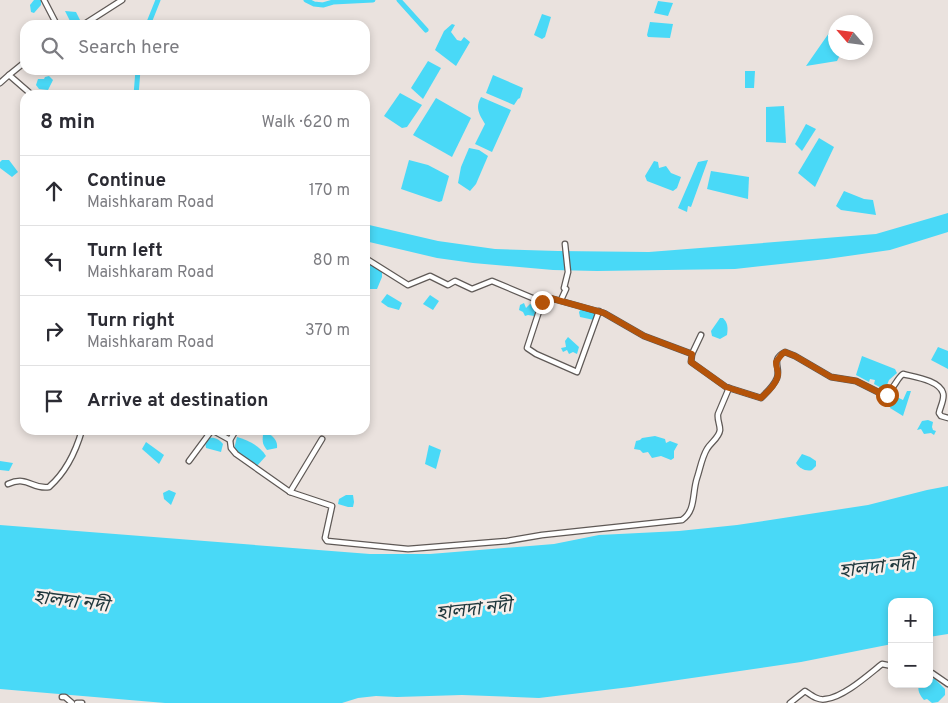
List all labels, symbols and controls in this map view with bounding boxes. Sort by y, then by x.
north arrow [828,15,873,60]
search box [20,20,370,75]
icon: search [38,34,66,62]
text: Search here [78,36,180,60]
text: 8 min [40,109,95,136]
text: Walk · 620 m [261,113,350,133]
text: Continue [87,169,166,193]
icon: ahead [40,177,68,205]
text: 170 m [309,181,350,201]
text: Maishkaram Road [87,193,214,213]
text: Turn left [87,239,163,263]
icon: left [40,247,68,275]
text: 80 m [313,251,350,271]
text: Maishkaram Road [87,263,214,283]
route end [531,291,554,314]
text: Turn right [87,309,175,333]
icon: right [40,317,68,345]
text: 370 m [305,321,350,341]
text: Maishkaram Road [87,333,214,353]
route start [876,384,899,407]
icon: arrive [40,387,68,415]
text: Arrive at destination [87,389,268,413]
water label: হালদা নদী [838,551,920,584]
water label: হালদা নদী [32,584,114,619]
water label: হালদা নদী [435,593,517,626]
map controls [888,598,933,688]
button: + [888,598,933,643]
button: − [888,643,933,688]

